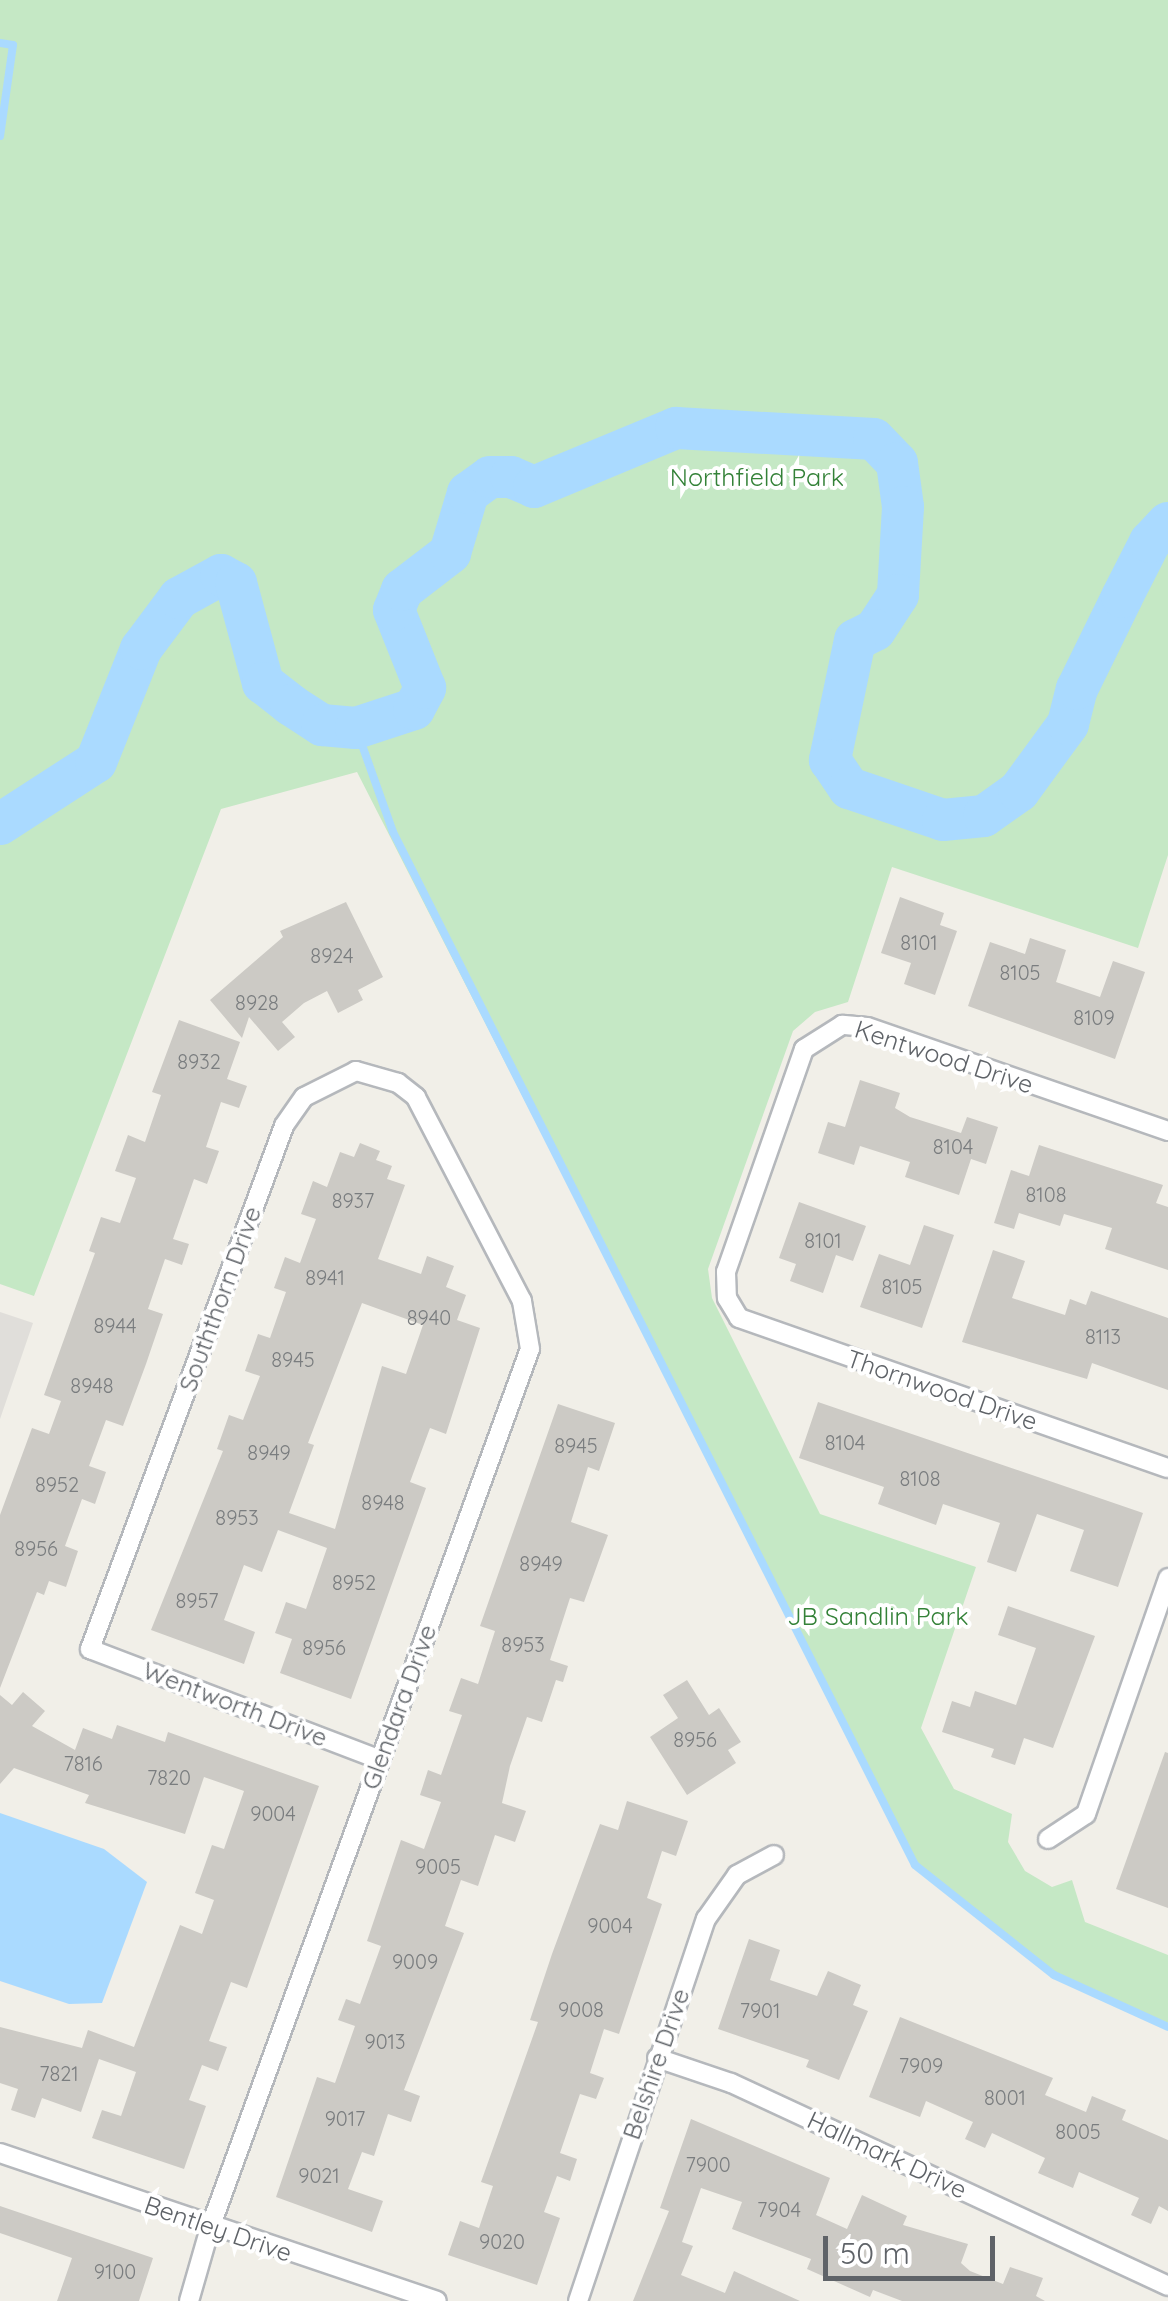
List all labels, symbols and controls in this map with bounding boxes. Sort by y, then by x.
park label: Northfield Park [670,462,844,492]
house number: 8101 [900,930,938,954]
house number: 8924 [310,943,354,967]
house number: 8105 [1000,960,1040,984]
house number: 8928 [235,990,279,1014]
house number: 8109 [1073,1005,1115,1029]
street label: Kentwood Drive [851,1014,1037,1100]
house number: 8932 [177,1049,221,1073]
house number: 8104 [933,1134,973,1158]
house number: 8108 [1026,1182,1066,1206]
house number: 8937 [332,1188,374,1212]
street label: Souththorn Drive [173,1202,267,1396]
house number: 8101 [804,1228,842,1252]
house number: 8941 [305,1265,345,1289]
house number: 8105 [882,1274,922,1298]
house number: 8940 [407,1305,451,1329]
house number: 8944 [93,1313,137,1337]
house number: 8113 [1085,1324,1121,1348]
street label: Thornwood Drive [843,1343,1041,1437]
house number: 8945 [271,1347,315,1371]
house number: 8948 [70,1373,114,1397]
house number: 8104 [825,1430,865,1454]
house number: 8945 [554,1433,598,1457]
house number: 8949 [247,1440,291,1464]
house number: 8108 [900,1466,940,1490]
house number: 8952 [35,1472,79,1496]
house number: 8948 [361,1490,405,1514]
house number: 8953 [215,1505,259,1529]
house number: 8956 [14,1536,58,1560]
house number: 8949 [519,1551,563,1575]
house number: 8952 [332,1570,376,1594]
house number: 8957 [175,1588,219,1612]
park label: JB Sandlin Park [787,1601,969,1631]
street label: Glendara Drive [355,1620,443,1794]
house number: 8953 [501,1632,545,1656]
house number: 8956 [302,1635,346,1659]
street label: Wentworth Drive [139,1655,331,1753]
house number: 8956 [673,1727,717,1751]
house number: 7816 [63,1751,103,1775]
house number: 7820 [147,1765,191,1789]
house number: 9004 [250,1801,296,1825]
house number: 9005 [415,1854,461,1878]
house number: 9004 [587,1913,633,1937]
house number: 9009 [392,1949,438,1973]
street label: Belshire Drive [616,1985,696,2143]
house number: 9008 [558,1997,604,2021]
house number: 7901 [740,1998,780,2022]
house number: 9013 [365,2029,405,2053]
house number: 7909 [899,2053,943,2077]
house number: 7821 [39,2061,79,2085]
house number: 8001 [984,2085,1026,2109]
street label: Hallmark Drive [802,2105,972,2205]
house number: 9017 [325,2106,365,2130]
house number: 8005 [1055,2119,1101,2143]
house number: 7900 [685,2152,731,2176]
house number: 9021 [298,2163,340,2187]
street label: Bentley Drive [140,2190,296,2268]
house number: 7904 [757,2197,801,2221]
scale bar [828,2216,1000,2278]
house number: 9020 [479,2229,525,2253]
text: 50 m [840,2234,910,2272]
house number: 9100 [94,2259,136,2283]

